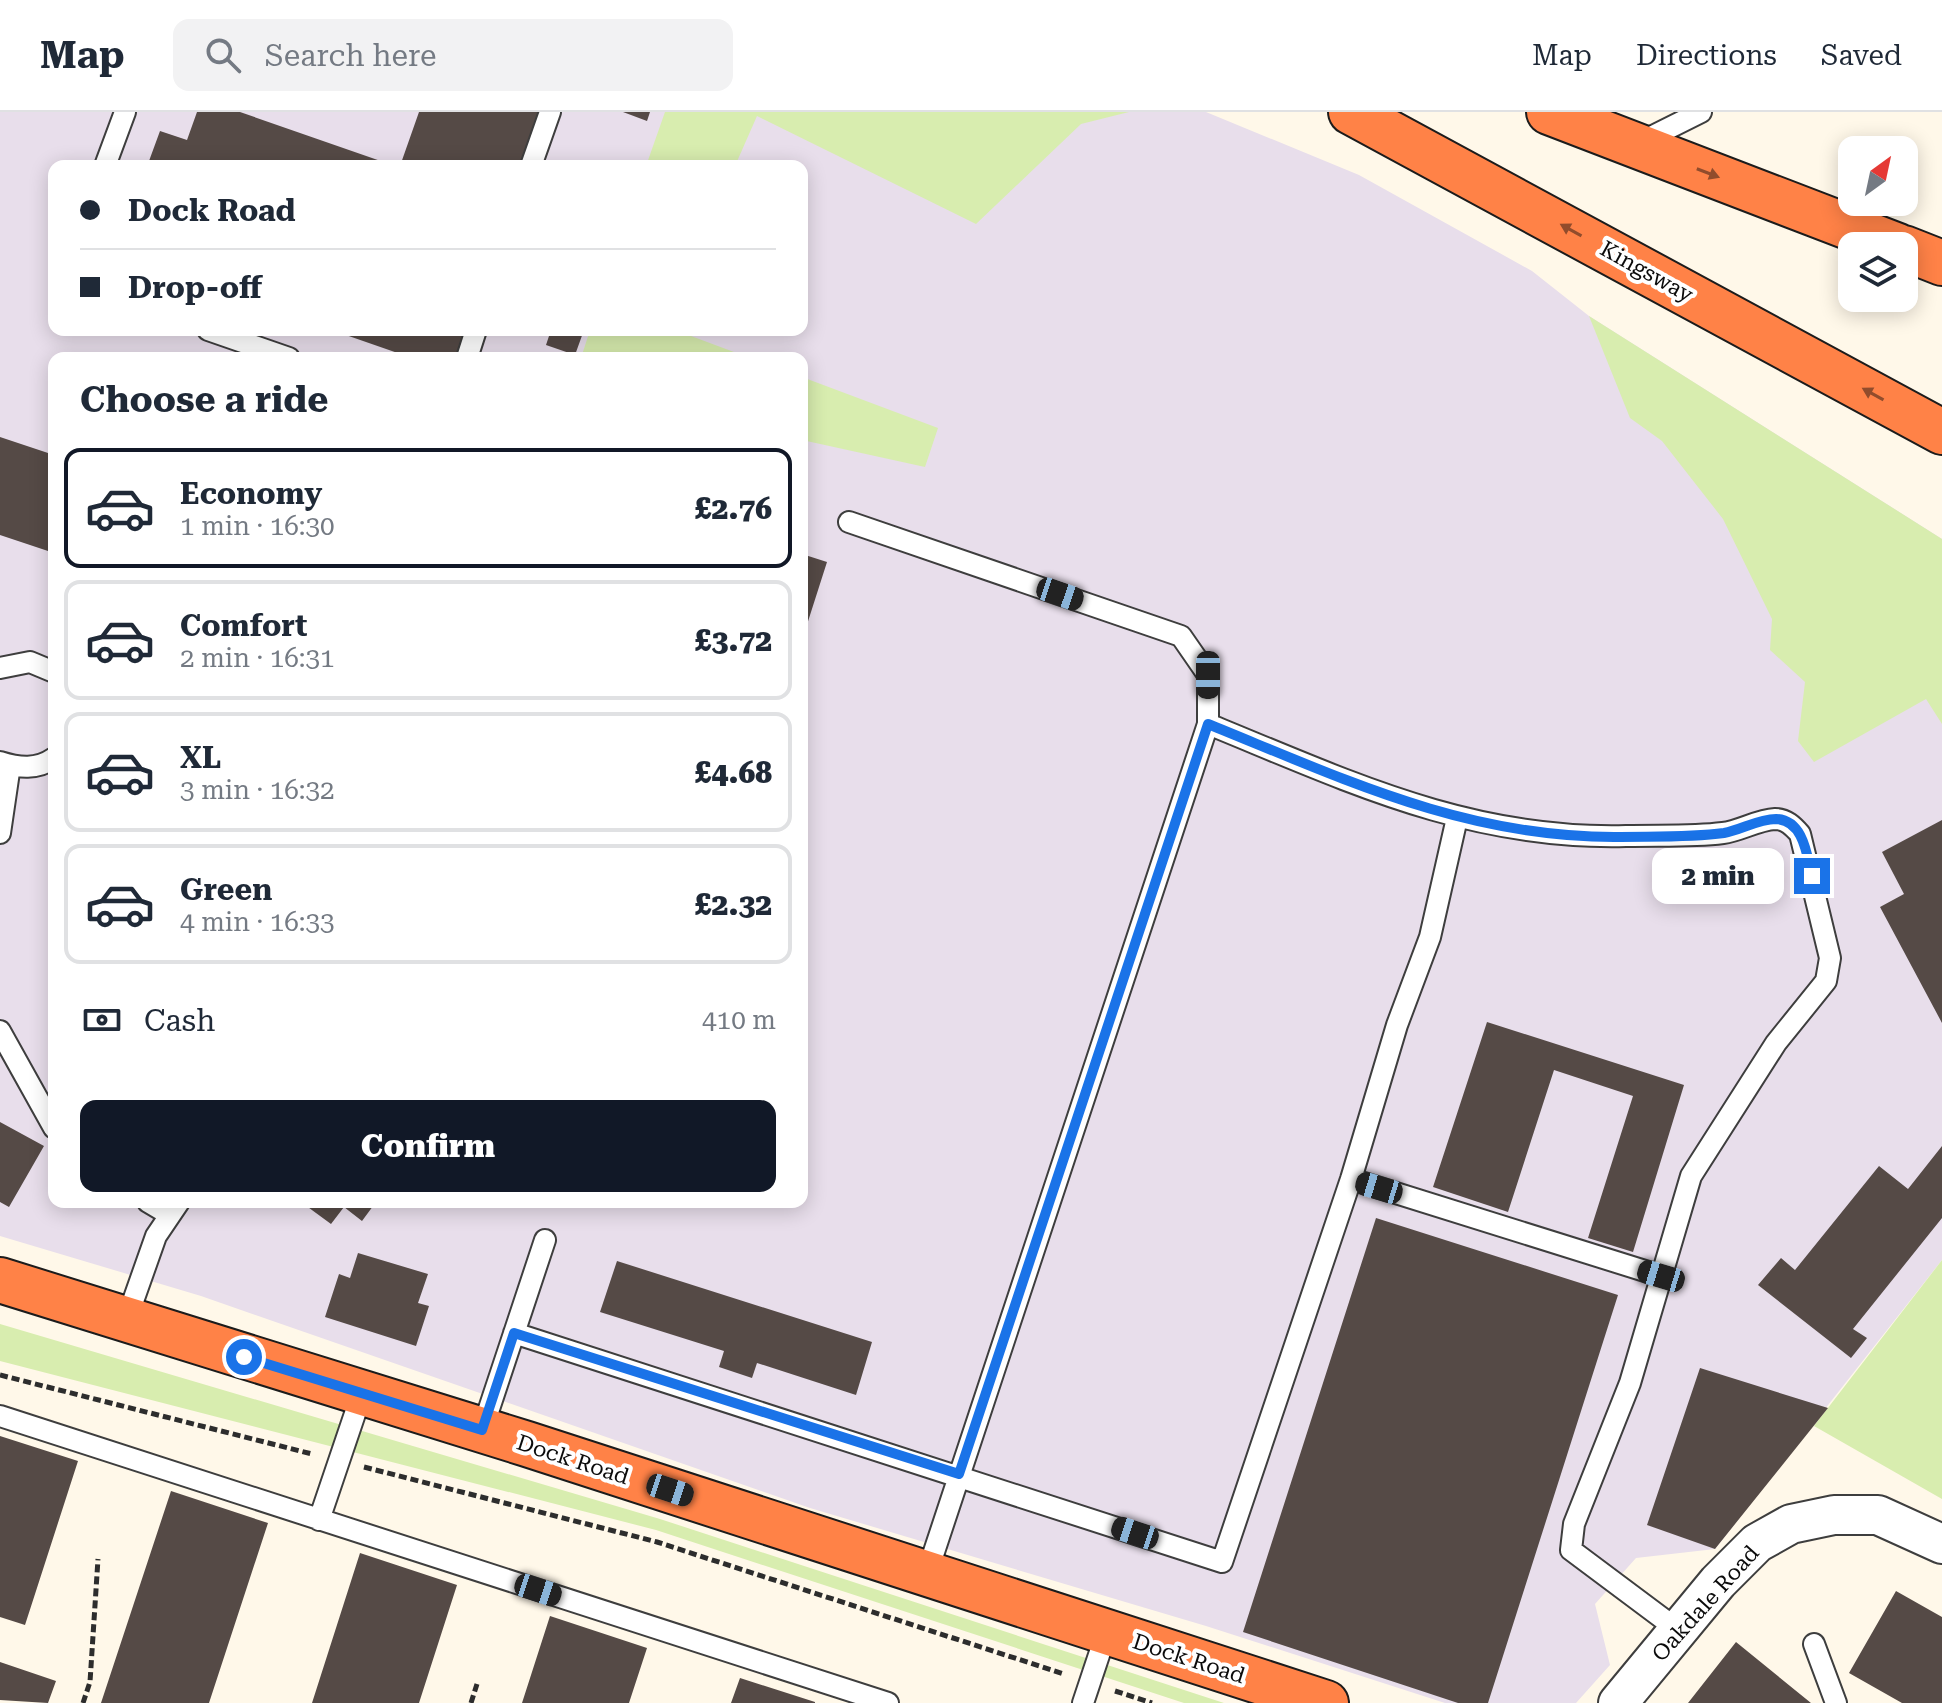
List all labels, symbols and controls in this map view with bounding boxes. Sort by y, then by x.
search box [173,19,733,91]
text: Map [40,33,125,77]
icon: search [201,33,245,77]
text: Search here [265,38,437,73]
text: Map [1532,39,1592,72]
text: Directions [1636,39,1777,72]
text: Saved [1821,39,1902,72]
north arrow [1838,136,1918,216]
map controls [1838,136,1918,312]
one-way arrow [1696,167,1720,180]
text: Dock Road [128,193,296,228]
one-way arrow [1560,224,1582,238]
button: layers [1838,232,1918,312]
street label: Kingsway [1596,236,1698,307]
text: Drop-off [128,270,262,305]
text: Choose a ride [80,379,328,421]
one-way arrow [1862,388,1885,401]
icon: car [84,472,156,544]
text: Economy [180,476,322,511]
text: £2.76 [695,491,772,526]
text: 1 min · 16:30 [180,511,335,541]
car [1033,575,1087,613]
icon: car [84,604,156,676]
text: Comfort [180,608,307,643]
text: £3.72 [695,623,772,658]
text: 2 min · 16:31 [180,643,335,673]
car [1196,651,1220,699]
icon: car [84,736,156,808]
text: XL [180,740,221,775]
text: £4.68 [695,755,772,790]
text: 3 min · 16:32 [180,775,335,805]
callout: 2 min [1652,848,1784,904]
route end [1794,858,1830,894]
text: 2 min [1681,861,1755,891]
icon: car [84,868,156,940]
text: Green [180,872,272,907]
text: £2.32 [695,887,772,922]
text: 4 min · 16:33 [180,907,335,937]
icon: cash [80,998,124,1042]
text: Cash [144,1003,215,1038]
text: 410 m [702,1005,776,1035]
button: Confirm [80,1100,776,1192]
car [1353,1170,1405,1206]
car [1635,1258,1687,1294]
route start [226,1339,262,1375]
street label: Dock Road [514,1430,632,1489]
car [643,1471,697,1509]
car [1108,1514,1162,1552]
street label: Oakdale Road [1647,1540,1764,1666]
car [511,1571,565,1609]
street label: Dock Road [1130,1629,1248,1688]

